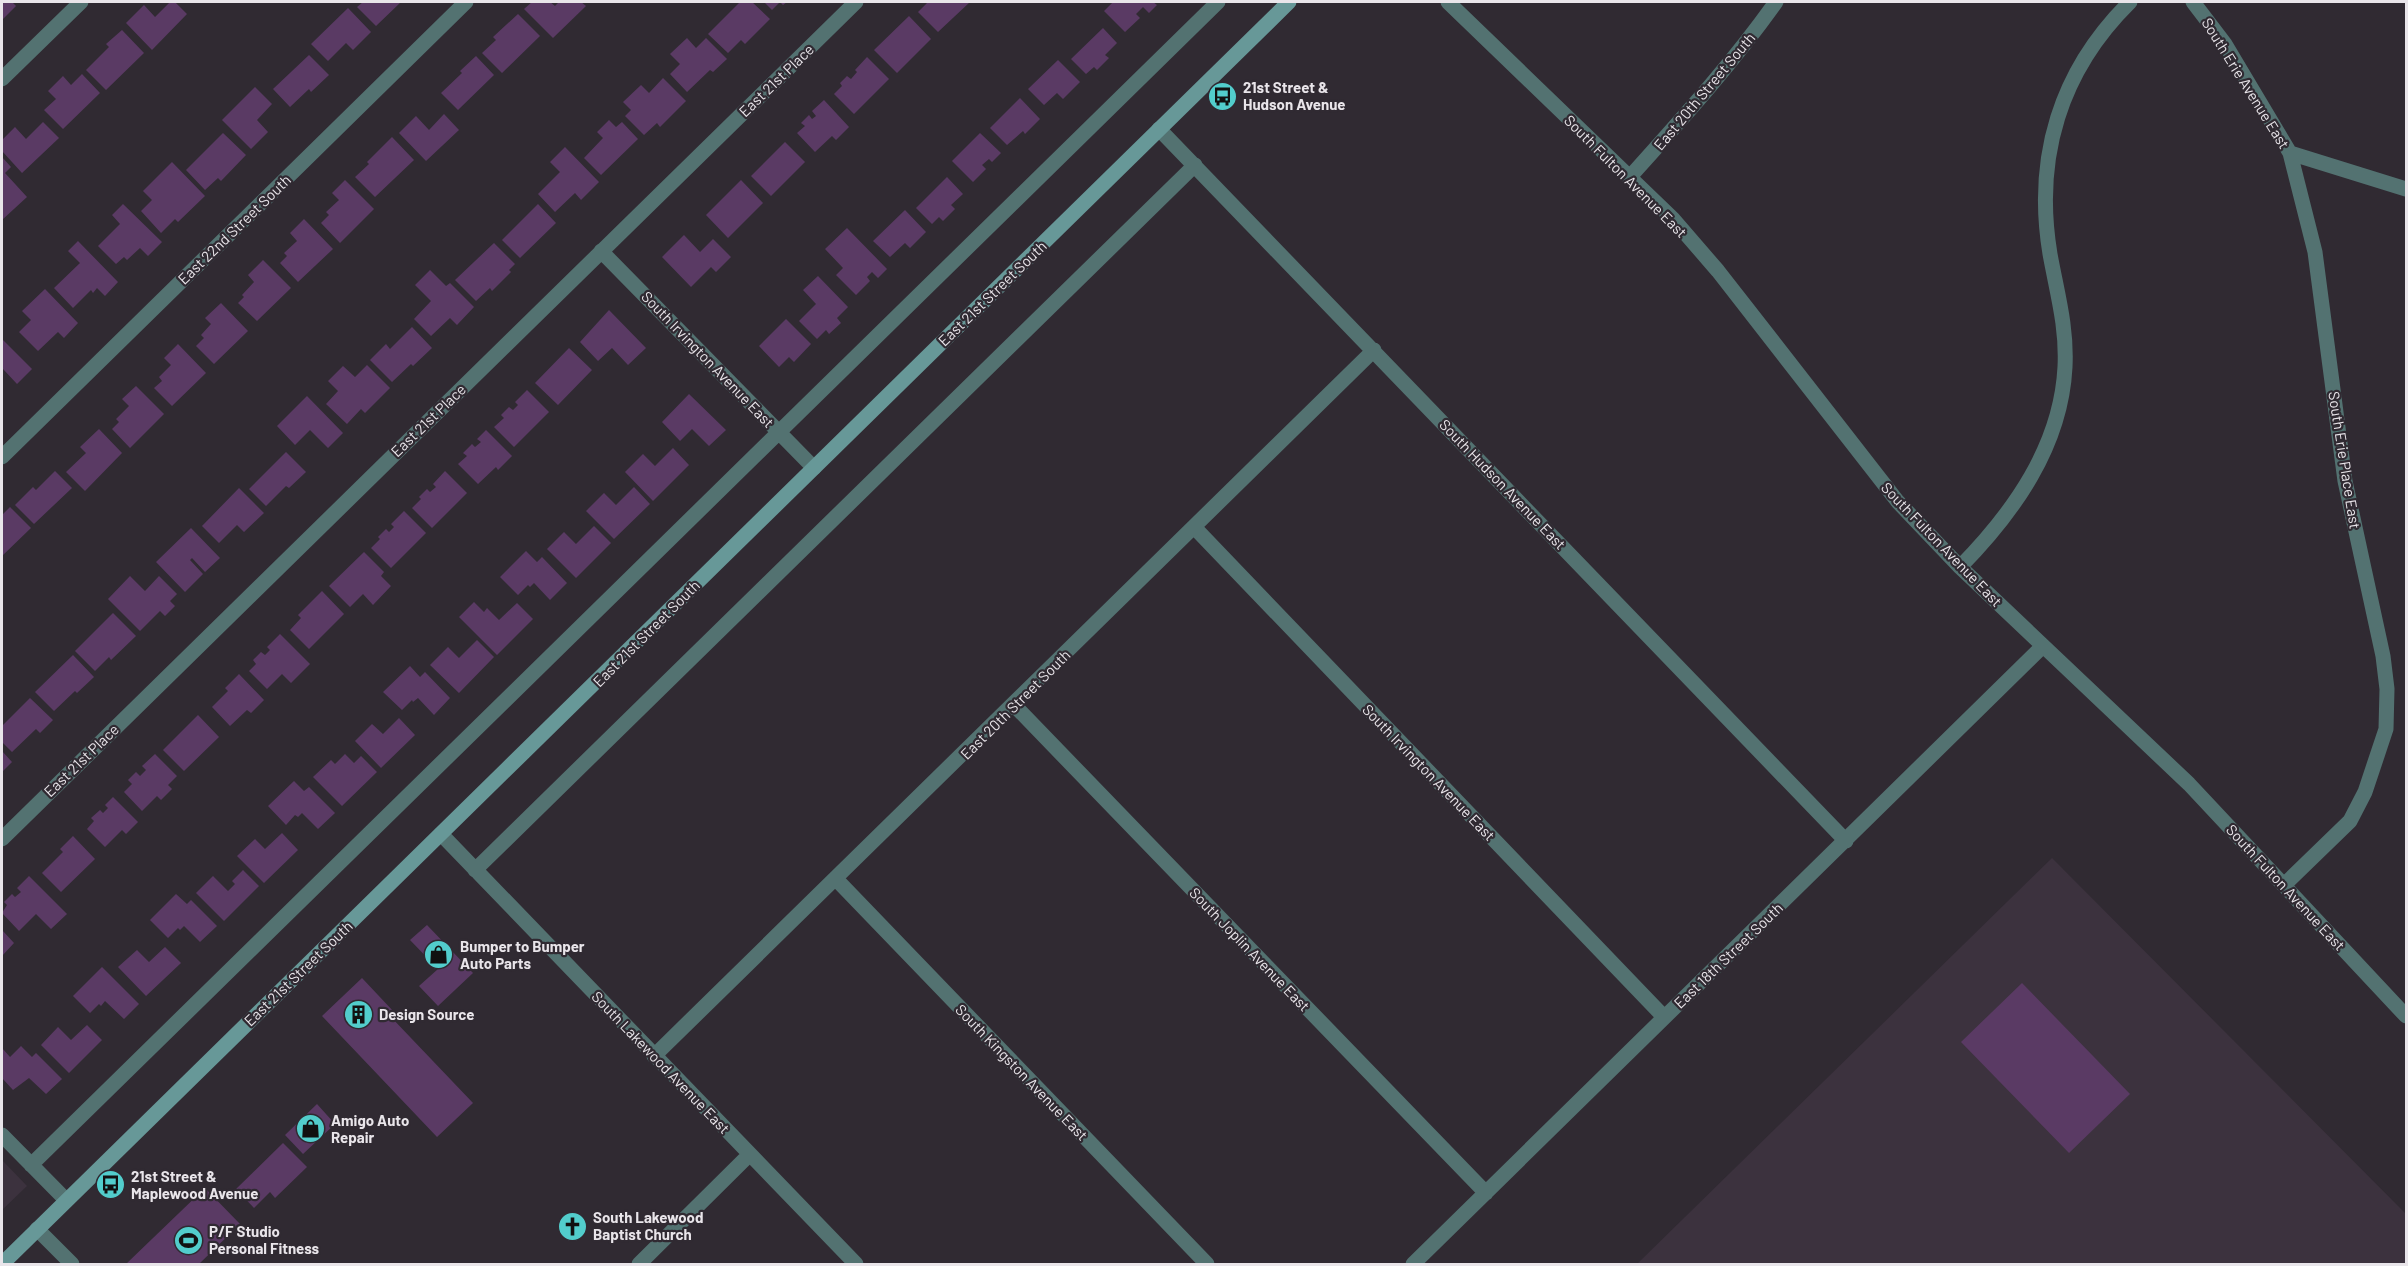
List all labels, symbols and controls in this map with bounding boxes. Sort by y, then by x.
street label: South Erie Avenue East [2198,14,2294,152]
street label: East 20th Street South [1650,29,1758,153]
street label: East 21st Place [735,40,817,120]
place label: 21st Street & Hudson Avenue [1243,78,1346,113]
bus stop icon: 21st Street & Hudson Avenue [1206,80,1238,112]
street label: South Fulton Avenue East [1561,111,1691,241]
street label: East 22nd Street South [174,170,294,288]
street label: East 21st Street South [934,237,1050,349]
street label: South Irvington Avenue East [638,287,778,431]
street label: East 21st Place [387,380,469,460]
street label: South Erie Place East [2325,390,2365,530]
street label: South Hudson Avenue East [1436,415,1570,553]
street label: South Fulton Avenue East [1878,478,2006,610]
street label: East 21st Street South [589,576,703,690]
street label: East 20th Street South [956,645,1074,763]
street label: South Irvington Avenue East [1359,700,1499,844]
street label: East 21st Place [40,720,122,800]
street label: South Fulton Avenue East [2223,820,2349,954]
street label: South Joplin Avenue East [1186,883,1314,1015]
street label: East 18th Street South [1670,898,1786,1012]
street label: East 21st Street South [240,917,356,1029]
place label: Bumper to Bumper Auto Parts [460,937,585,972]
shop icon: Bumper to Bumper Auto Parts [423,939,455,971]
street label: South Lakewood Avenue East [588,987,734,1137]
building icon: Design Source [342,998,374,1030]
street label: South Kingston Avenue East [952,1000,1092,1144]
place label: Design Source [379,1005,474,1023]
place label: Amigo Auto Repair [331,1111,409,1146]
shop icon: Amigo Auto Repair [294,1113,326,1145]
place label: 21st Street & Maplewood Avenue [131,1167,258,1202]
bus stop icon: 21st Street & Maplewood Avenue [94,1169,126,1201]
place label: South Lakewood Baptist Church [593,1208,703,1243]
church icon: South Lakewood Baptist Church [556,1210,588,1242]
place label: P/F Studio Personal Fitness [209,1222,320,1257]
sports icon: P/F Studio Personal Fitness [172,1224,204,1256]

